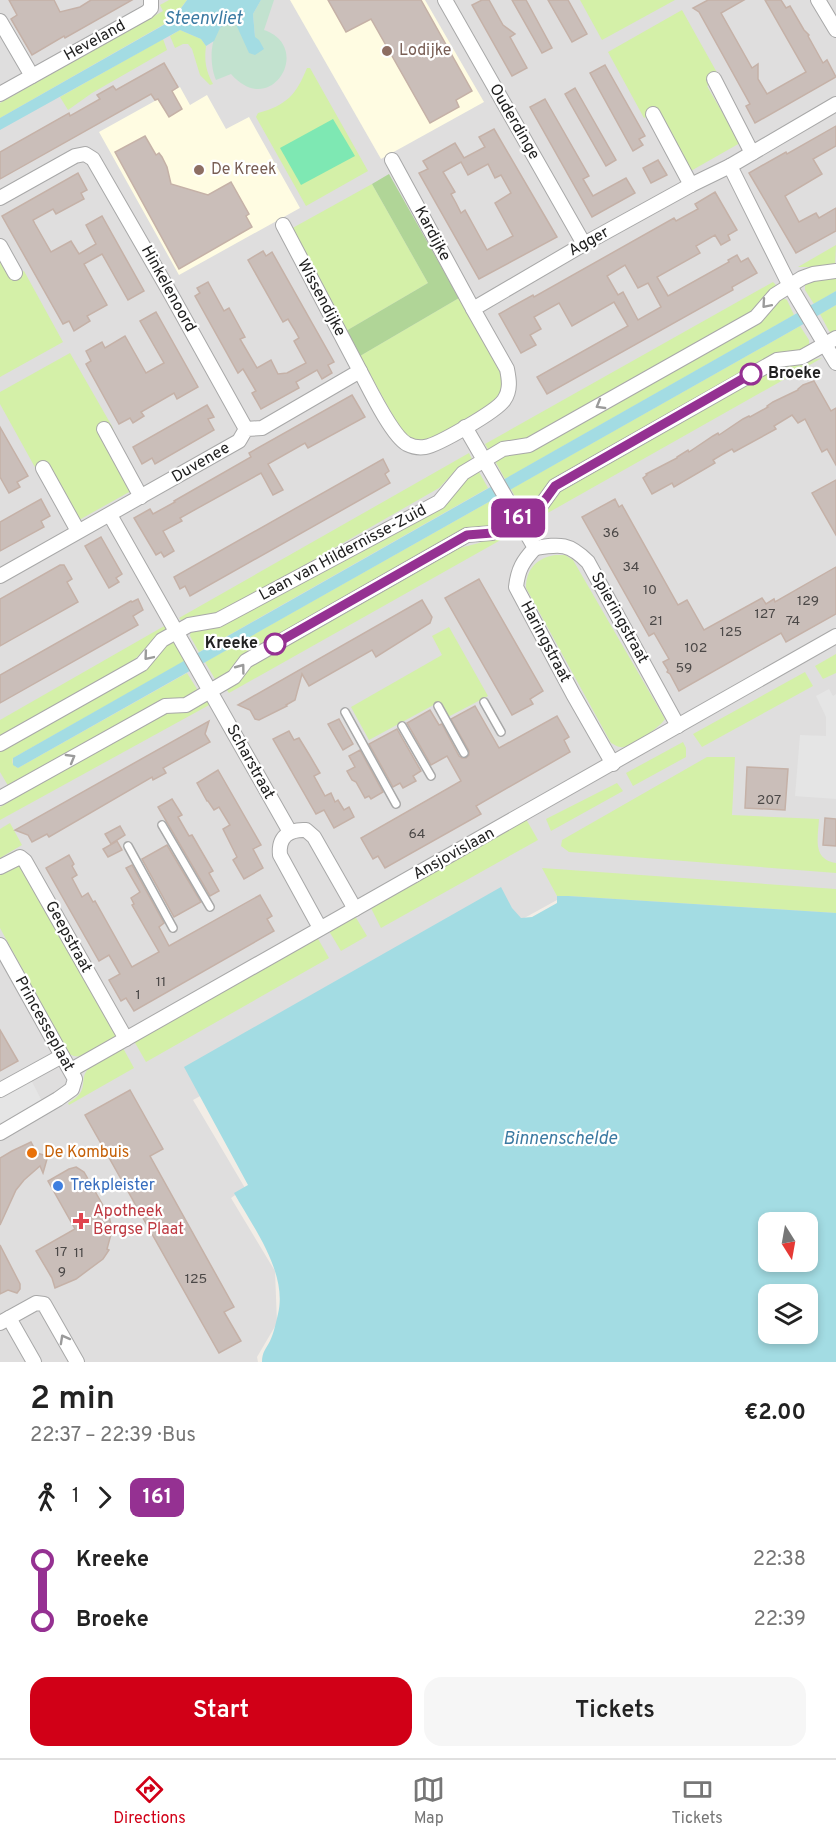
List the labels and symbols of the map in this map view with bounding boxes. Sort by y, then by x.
water label: Steenvliet [164,8,244,31]
street label: Heveland [61,16,129,66]
place label: Lodijke [399,41,451,61]
marker: Lodijke [380,44,394,58]
street label: Ouderdinge [484,81,544,163]
place label: De Kreek [211,160,277,180]
marker: De Kreek [192,163,206,177]
street label: Kardijke [409,203,455,265]
street label: Agger [565,223,613,261]
street label: Hinkelenoord [136,242,200,336]
street label: Wissendijke [292,256,350,340]
one-way arrow [763,297,774,308]
marker: Broeke [740,363,762,385]
place label: Broeke [768,364,821,384]
one-way arrow [596,397,607,409]
street label: Duvenee [168,438,234,488]
line badge: 161 [484,498,552,538]
street label: Laan van Hildernisse-Zuid [256,500,430,606]
house number: 36 [603,525,619,542]
house number: 34 [622,559,640,576]
street label: Spieringstraat [586,569,652,667]
house number: 10 [643,582,657,599]
house number: 129 [797,593,819,610]
street label: Haringstraat [515,598,575,686]
house number: 127 [755,606,775,623]
house number: 21 [649,613,663,630]
house number: 74 [786,613,800,630]
house number: 125 [720,624,742,641]
marker: Kreeke [264,633,286,655]
place label: Kreeke [205,634,258,654]
house number: 102 [685,640,707,657]
one-way arrow [144,649,155,660]
house number: 59 [676,660,692,677]
one-way arrow [233,664,244,675]
street label: Scharstraat [221,721,279,803]
one-way arrow [65,754,75,765]
house number: 207 [757,792,781,809]
street label: Ansjovislaan [410,823,498,885]
house number: 64 [408,826,426,843]
street label: Geepstraat [40,898,96,976]
street label: Princesseplaat [10,973,78,1075]
house number: 11 [156,974,166,991]
house number: 1 [135,987,141,1004]
water label: Binnenschelde [503,1128,618,1151]
place label: De Kombuis [44,1143,129,1163]
marker: De Kombuis [25,1146,39,1160]
place label: Trekpleister [70,1176,155,1196]
marker: Trekpleister [51,1179,65,1193]
place label: Apotheek Bergse Plaat [93,1202,184,1240]
north arrow [758,1212,818,1272]
marker: Apotheek Bergse Plaat [74,1214,88,1228]
house number: 17 [55,1244,67,1261]
house number: 11 [74,1245,84,1262]
house number: 9 [58,1264,66,1281]
house number: 125 [185,1271,207,1288]
one-way arrow [60,1335,71,1345]

